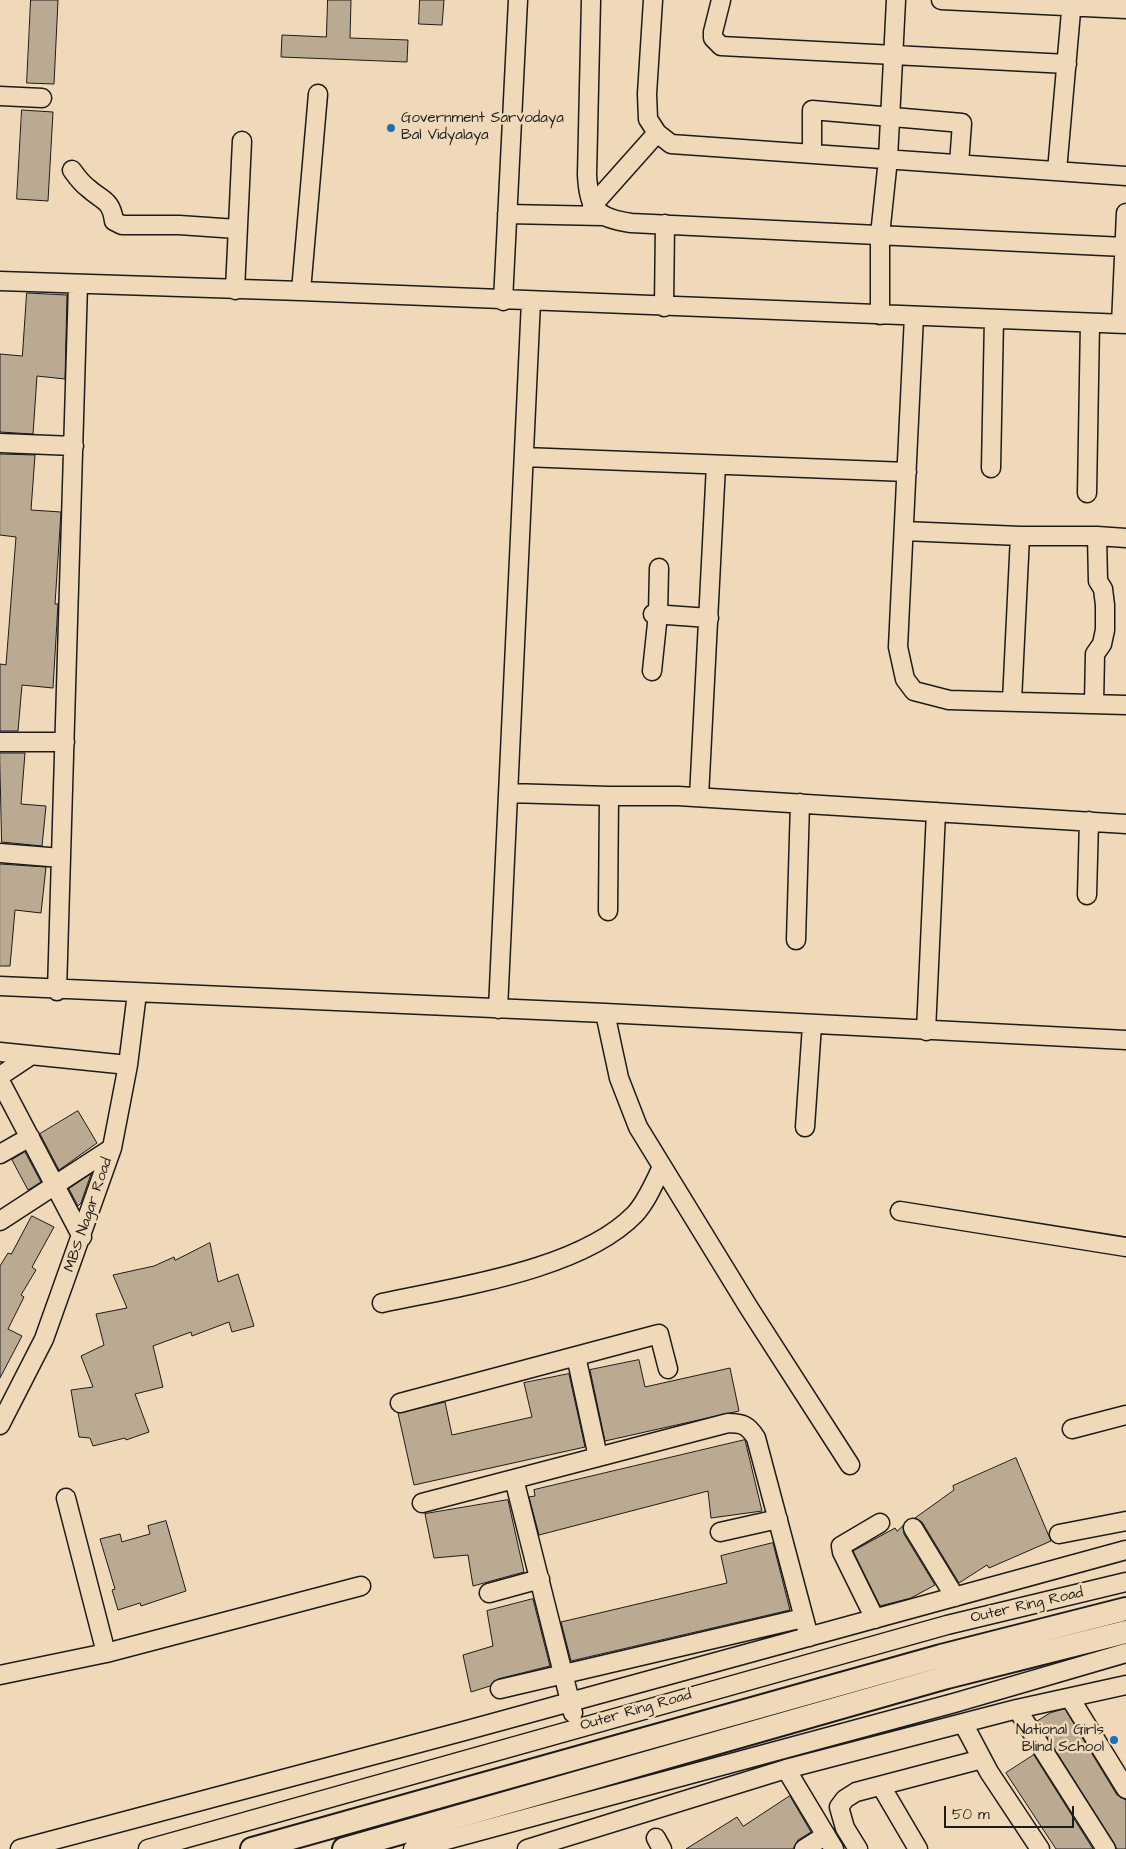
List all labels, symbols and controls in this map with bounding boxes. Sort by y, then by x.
place label: Government Sarvodaya Bal Vidyalaya [401,110,564,145]
marker: Government Sarvodaya Bal Vidyalaya [385,122,397,134]
street label: MBS Nagar Road [61,1155,117,1275]
street label: Outer Ring Road [969,1584,1085,1628]
street label: Outer Ring Road [578,1687,694,1735]
place label: National Girls Blind School [1016,1722,1104,1757]
marker: National Girls Blind School [1108,1734,1120,1746]
scale bar [946,1796,1076,1828]
text: 50 m [952,1804,990,1825]

